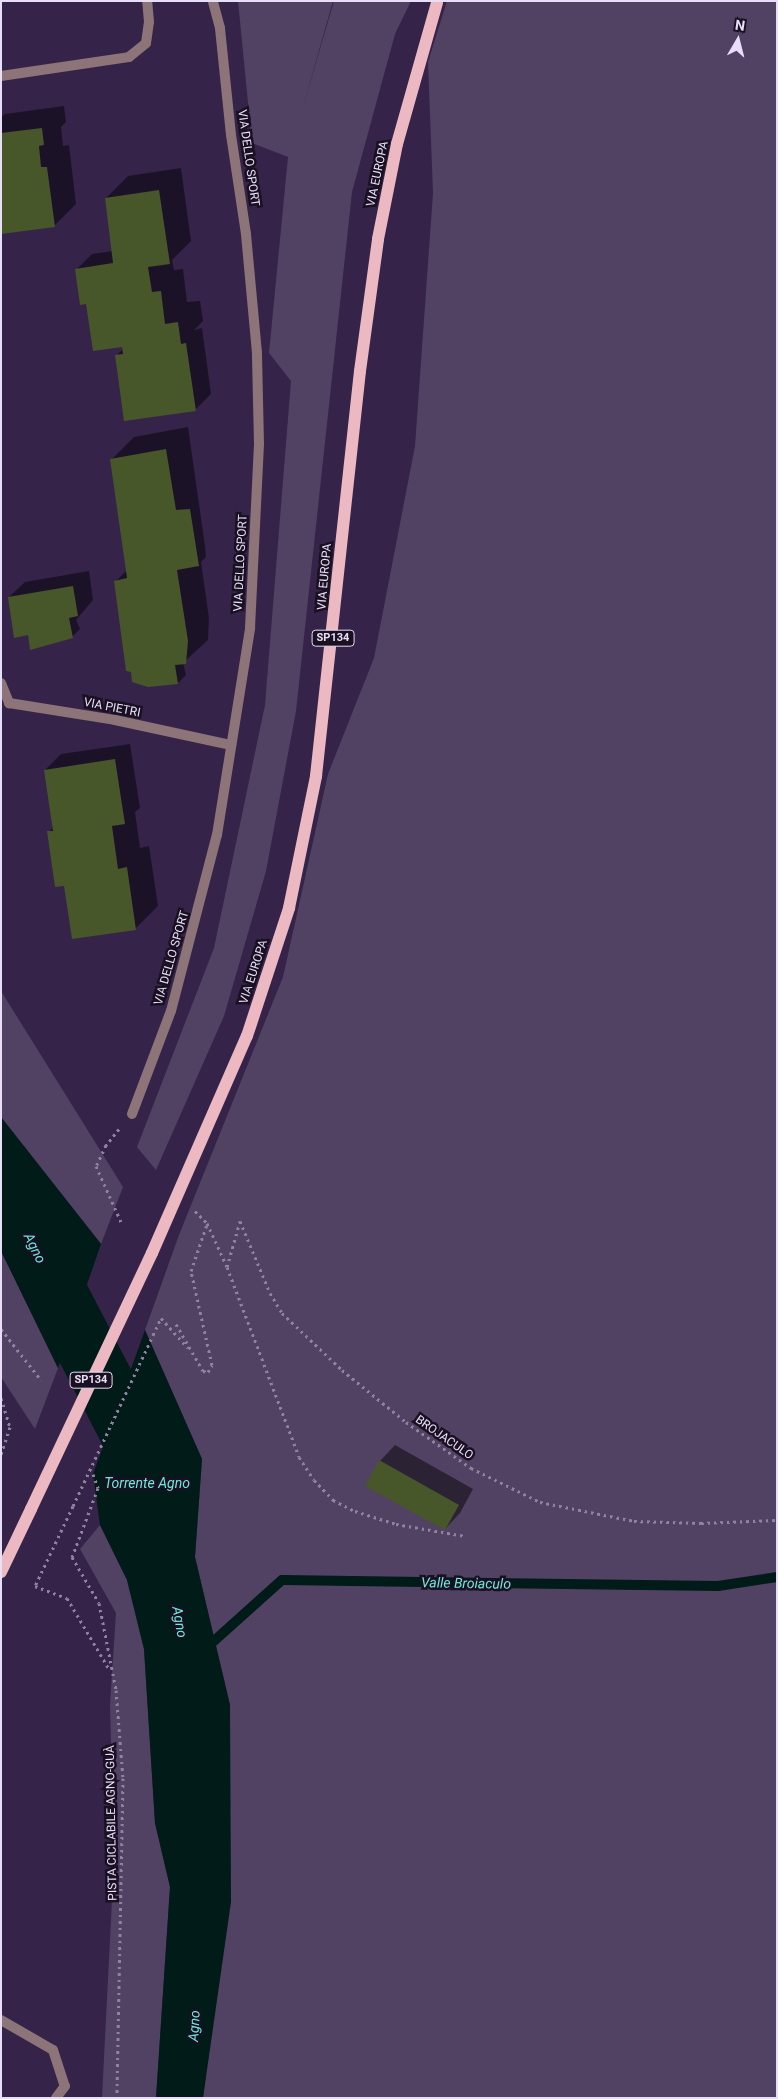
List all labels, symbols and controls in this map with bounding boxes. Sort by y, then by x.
north arrow [713,15,763,65]
text: N [734,17,746,34]
street label: VIA DELLO SPORT [234,109,262,207]
street label: VIA EUROPA [364,140,392,208]
street label: VIA DELLO SPORT [231,514,251,612]
street label: VIA EUROPA [315,543,335,611]
road number: SP134 [310,630,356,646]
street label: VIA PIETRI [82,695,142,721]
street label: VIA DELLO SPORT [152,909,192,1007]
street label: VIA EUROPA [237,938,271,1006]
water label: Agno [20,1230,50,1266]
road number: SP134 [68,1372,114,1388]
street label: BROJACULO [412,1413,476,1463]
water label: Torrente Agno [104,1475,190,1491]
water label: Valle Broiaculo [421,1574,511,1592]
water label: Agno [169,1605,191,1639]
street label: PISTA CICLABILE AGNO-GUÀ [103,1745,121,1901]
water label: Agno [185,2010,203,2042]

